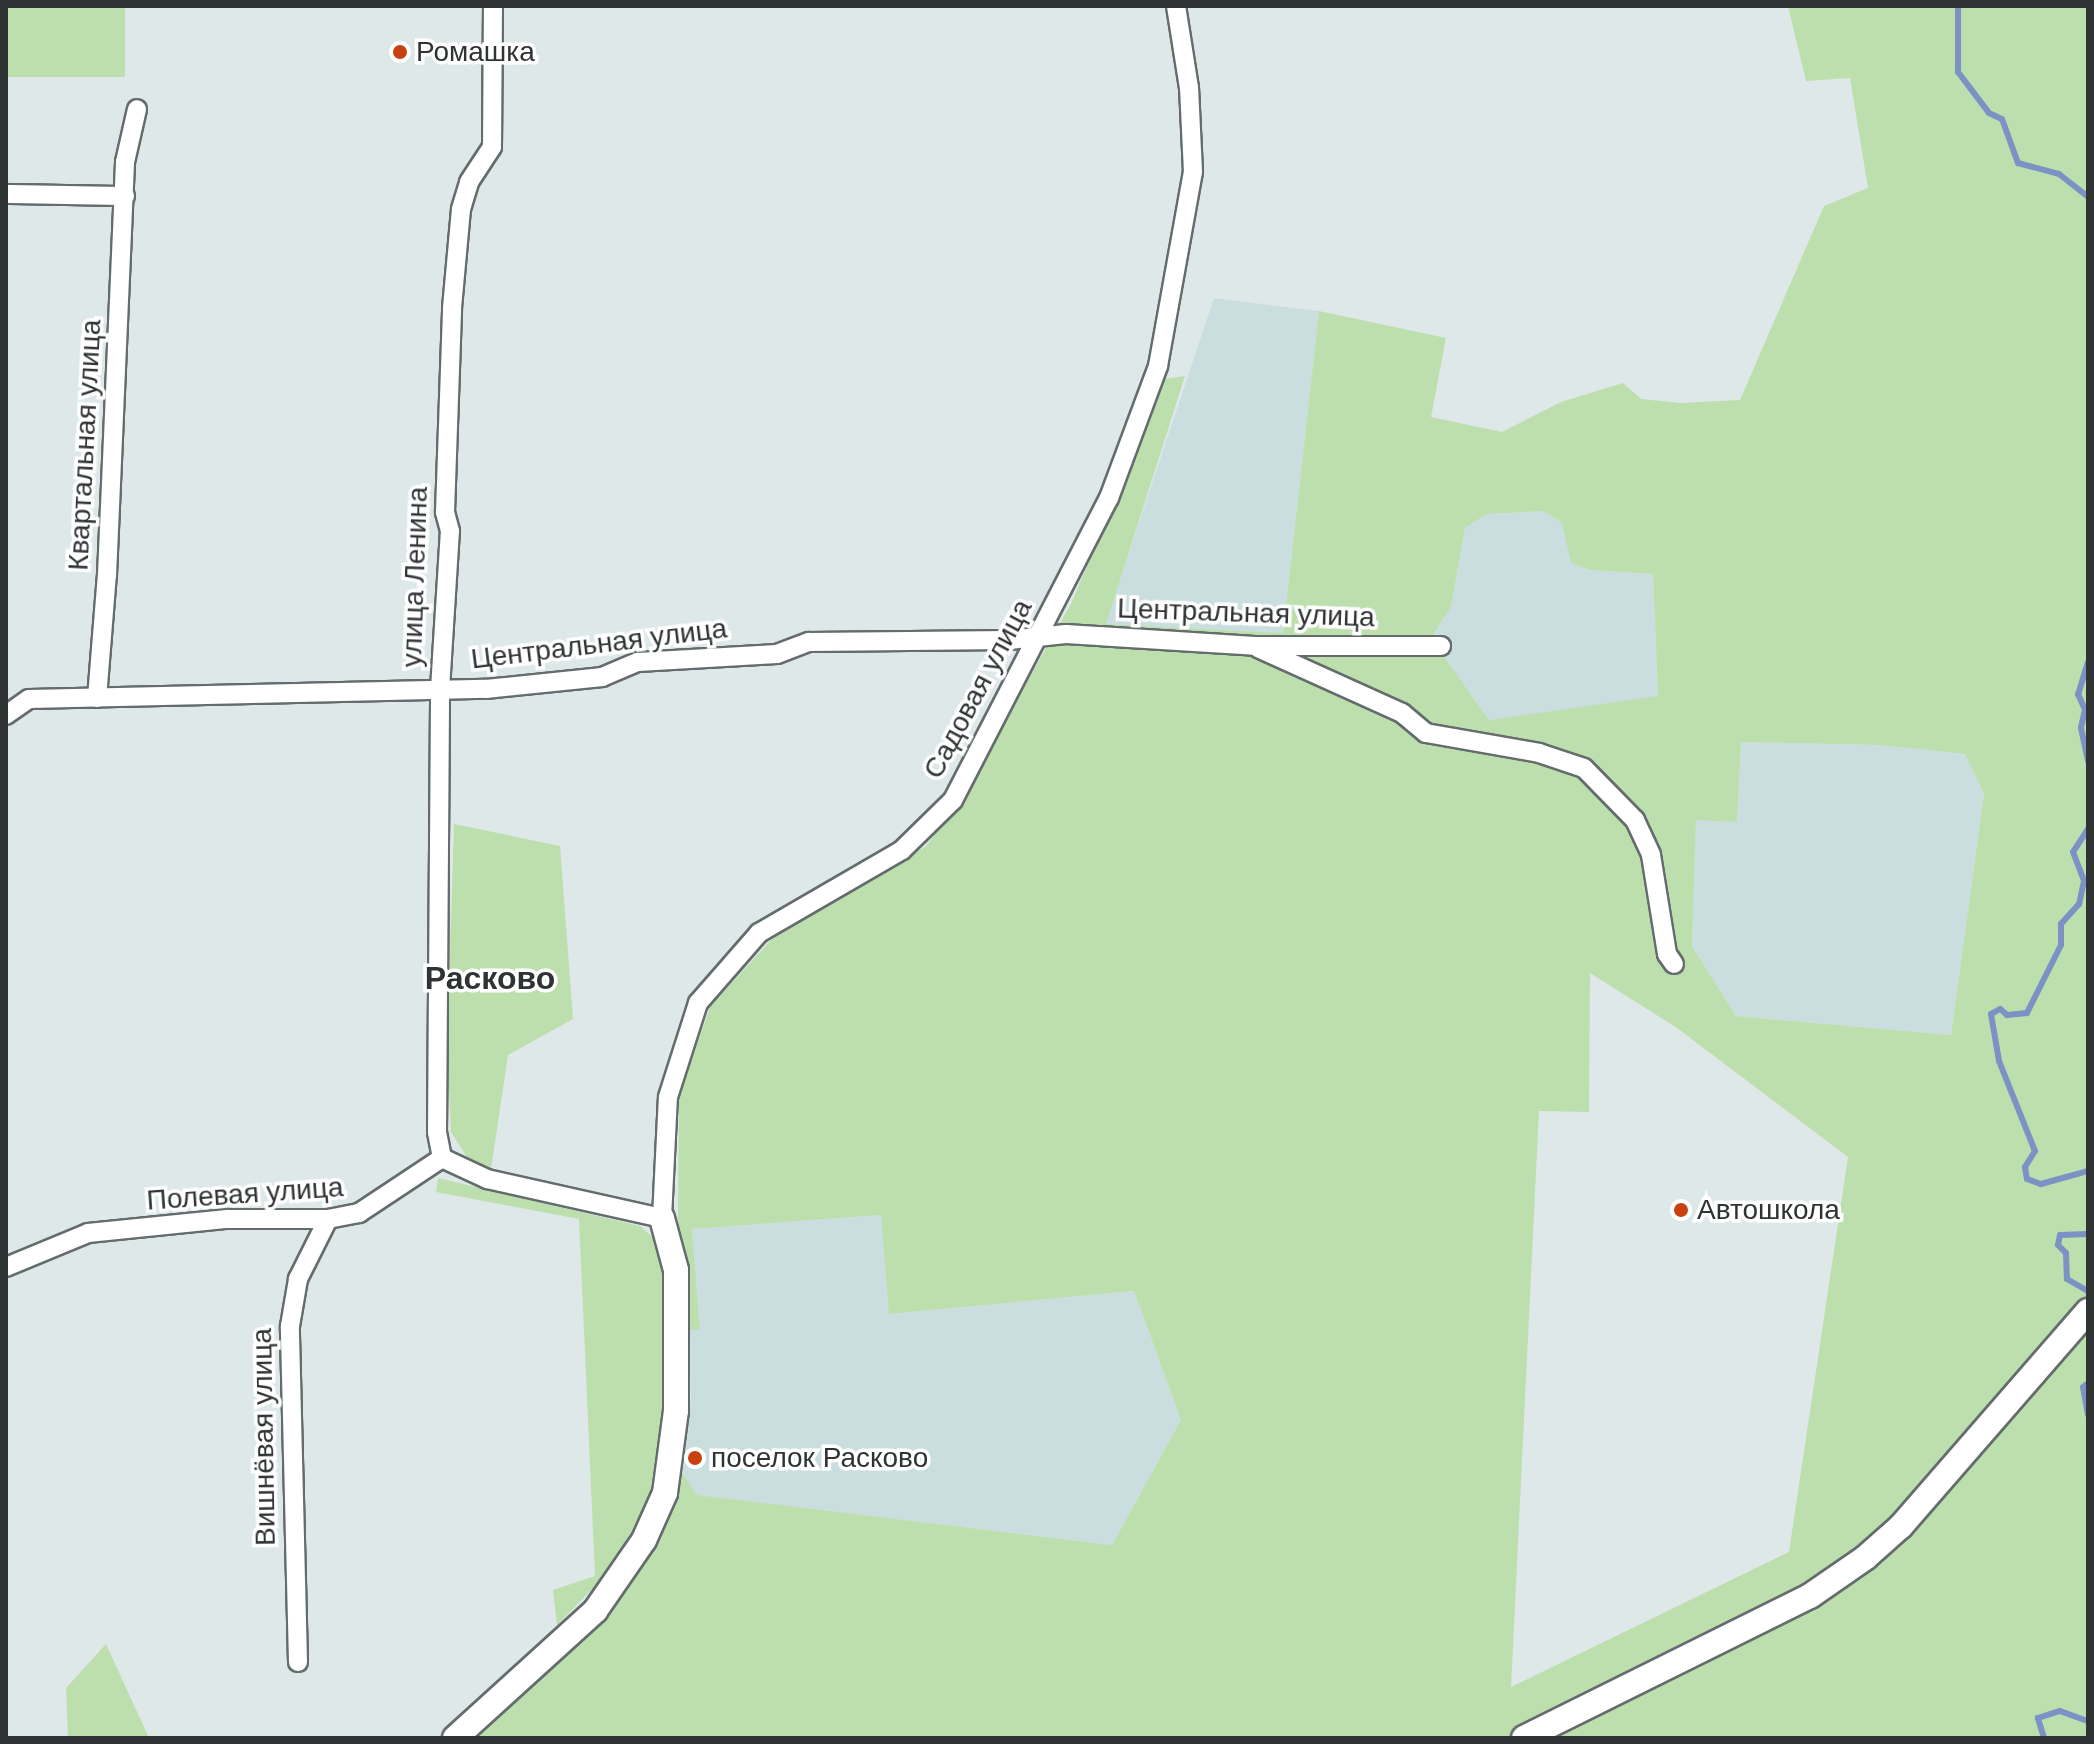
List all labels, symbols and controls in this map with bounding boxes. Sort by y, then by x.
place label: Ромашка [416,35,535,69]
marker: Ромашка [391,43,409,61]
street label: Квартальная улица [62,319,108,571]
street label: улица Ленина [395,486,435,668]
street label: Центральная улица [1117,592,1375,634]
street label: Садовая улица [917,594,1039,784]
street label: Центральная улица [469,612,729,676]
district label: Расково [425,959,555,997]
street label: Полевая улица [146,1170,344,1218]
place label: Автошкола [1697,1193,1840,1227]
marker: Автошкола [1672,1201,1690,1219]
street label: Вишнёвая улица [245,1328,283,1546]
place label: поселок Расково [711,1441,928,1475]
marker: поселок Расково [686,1449,704,1467]

